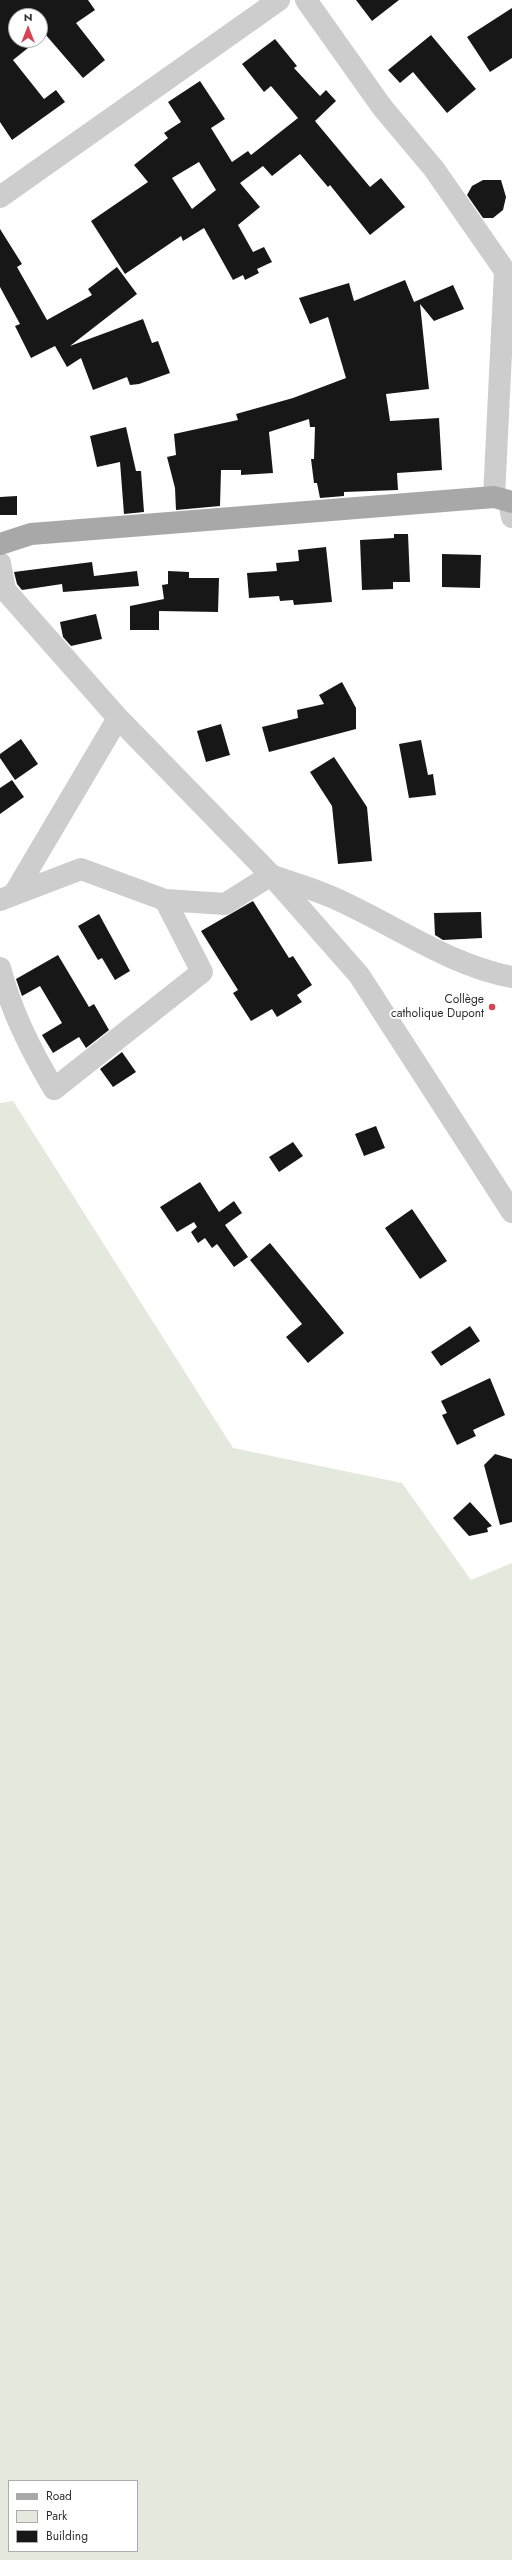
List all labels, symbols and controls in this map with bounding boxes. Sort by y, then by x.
north arrow [8,8,48,48]
text: N [24,9,32,25]
place label: Collège catholique Dupont [391,993,484,1021]
marker: Collège catholique Dupont [487,1002,497,1012]
legend [8,2480,138,2552]
text: Road [46,2487,72,2505]
text: Park [46,2507,67,2525]
text: Building [46,2527,88,2545]

